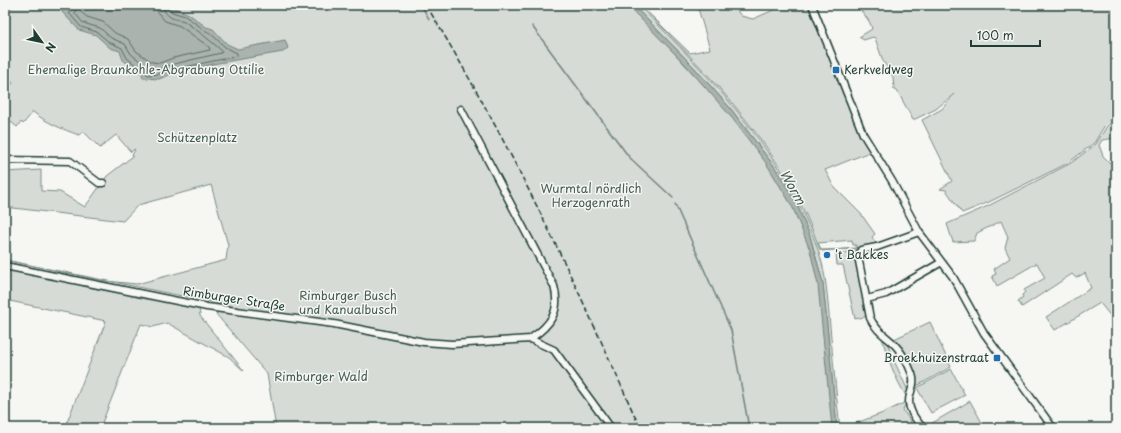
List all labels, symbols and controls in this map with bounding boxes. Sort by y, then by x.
north arrow [22,22,62,62]
scale bar [971,22,1040,48]
text: 100 m [977,26,1014,44]
text: N [41,39,60,56]
park label: Ehemalige Braunkohle-Abgrabung Ottilie [28,60,265,78]
place label: Kerkveldweg [844,60,913,78]
marker: Kerkveldweg [831,65,841,75]
park label: Schützenplatz [157,128,237,146]
water label: Worm [776,166,811,209]
park label: Wurmtal nördlich Herzogenrath [541,179,641,211]
place label: 't Bakkes [835,245,889,263]
marker: 't Bakkes [822,250,832,260]
street label: Rimburger Straße [182,281,287,315]
park label: Rimburger Busch und Kanualbusch [299,286,397,318]
place label: Broekhuizenstraat [884,348,989,366]
marker: Broekhuizenstraat [992,353,1002,363]
park label: Rimburger Wald [274,367,368,385]

